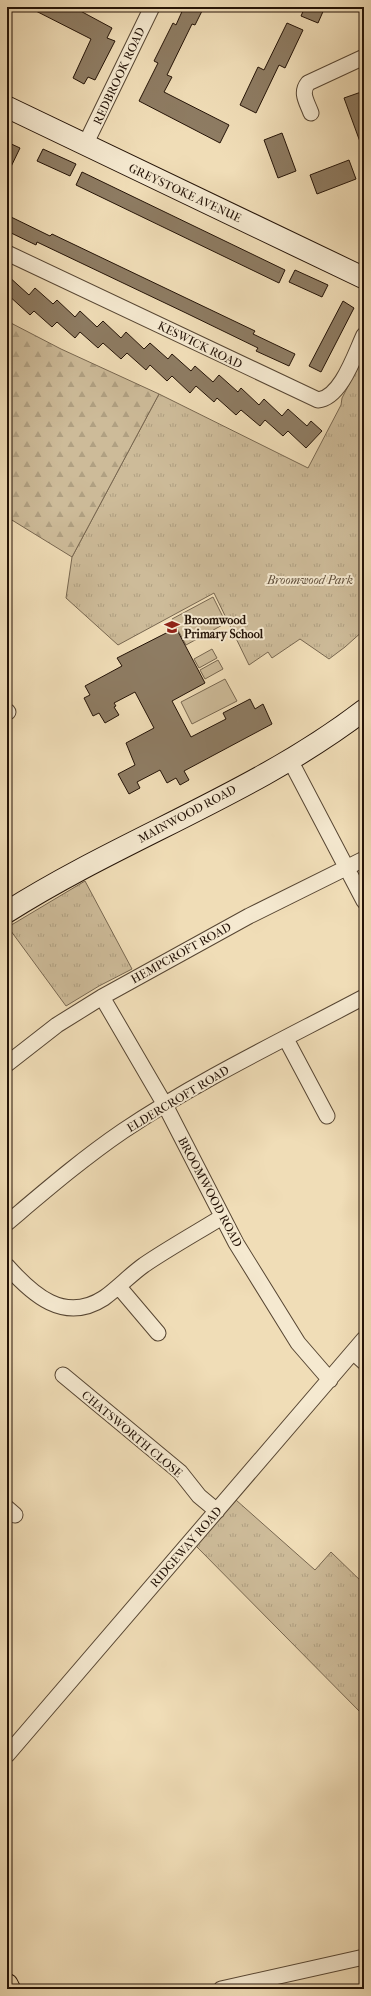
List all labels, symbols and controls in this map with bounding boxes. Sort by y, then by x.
street label: REDBROOK ROAD [90,25,148,127]
street label: GREYSTOKE AVENUE [126,161,244,225]
street label: KESWICK ROAD [155,318,245,372]
park label: Broomwood Park [266,573,353,587]
place label: Broomwood Primary School [184,613,264,642]
school or university icon: Broomwood Primary School [163,618,181,636]
street label: MAINWOOD ROAD [136,782,238,846]
street label: HEMPCROFT ROAD [128,920,234,986]
street label: ELDERCROFT ROAD [124,1063,232,1135]
street label: BROOMWOOD ROAD [175,1135,245,1249]
street label: CHATSWORTH CLOSE [79,1388,185,1480]
street label: RIDGEWAY ROAD [147,1504,225,1590]

